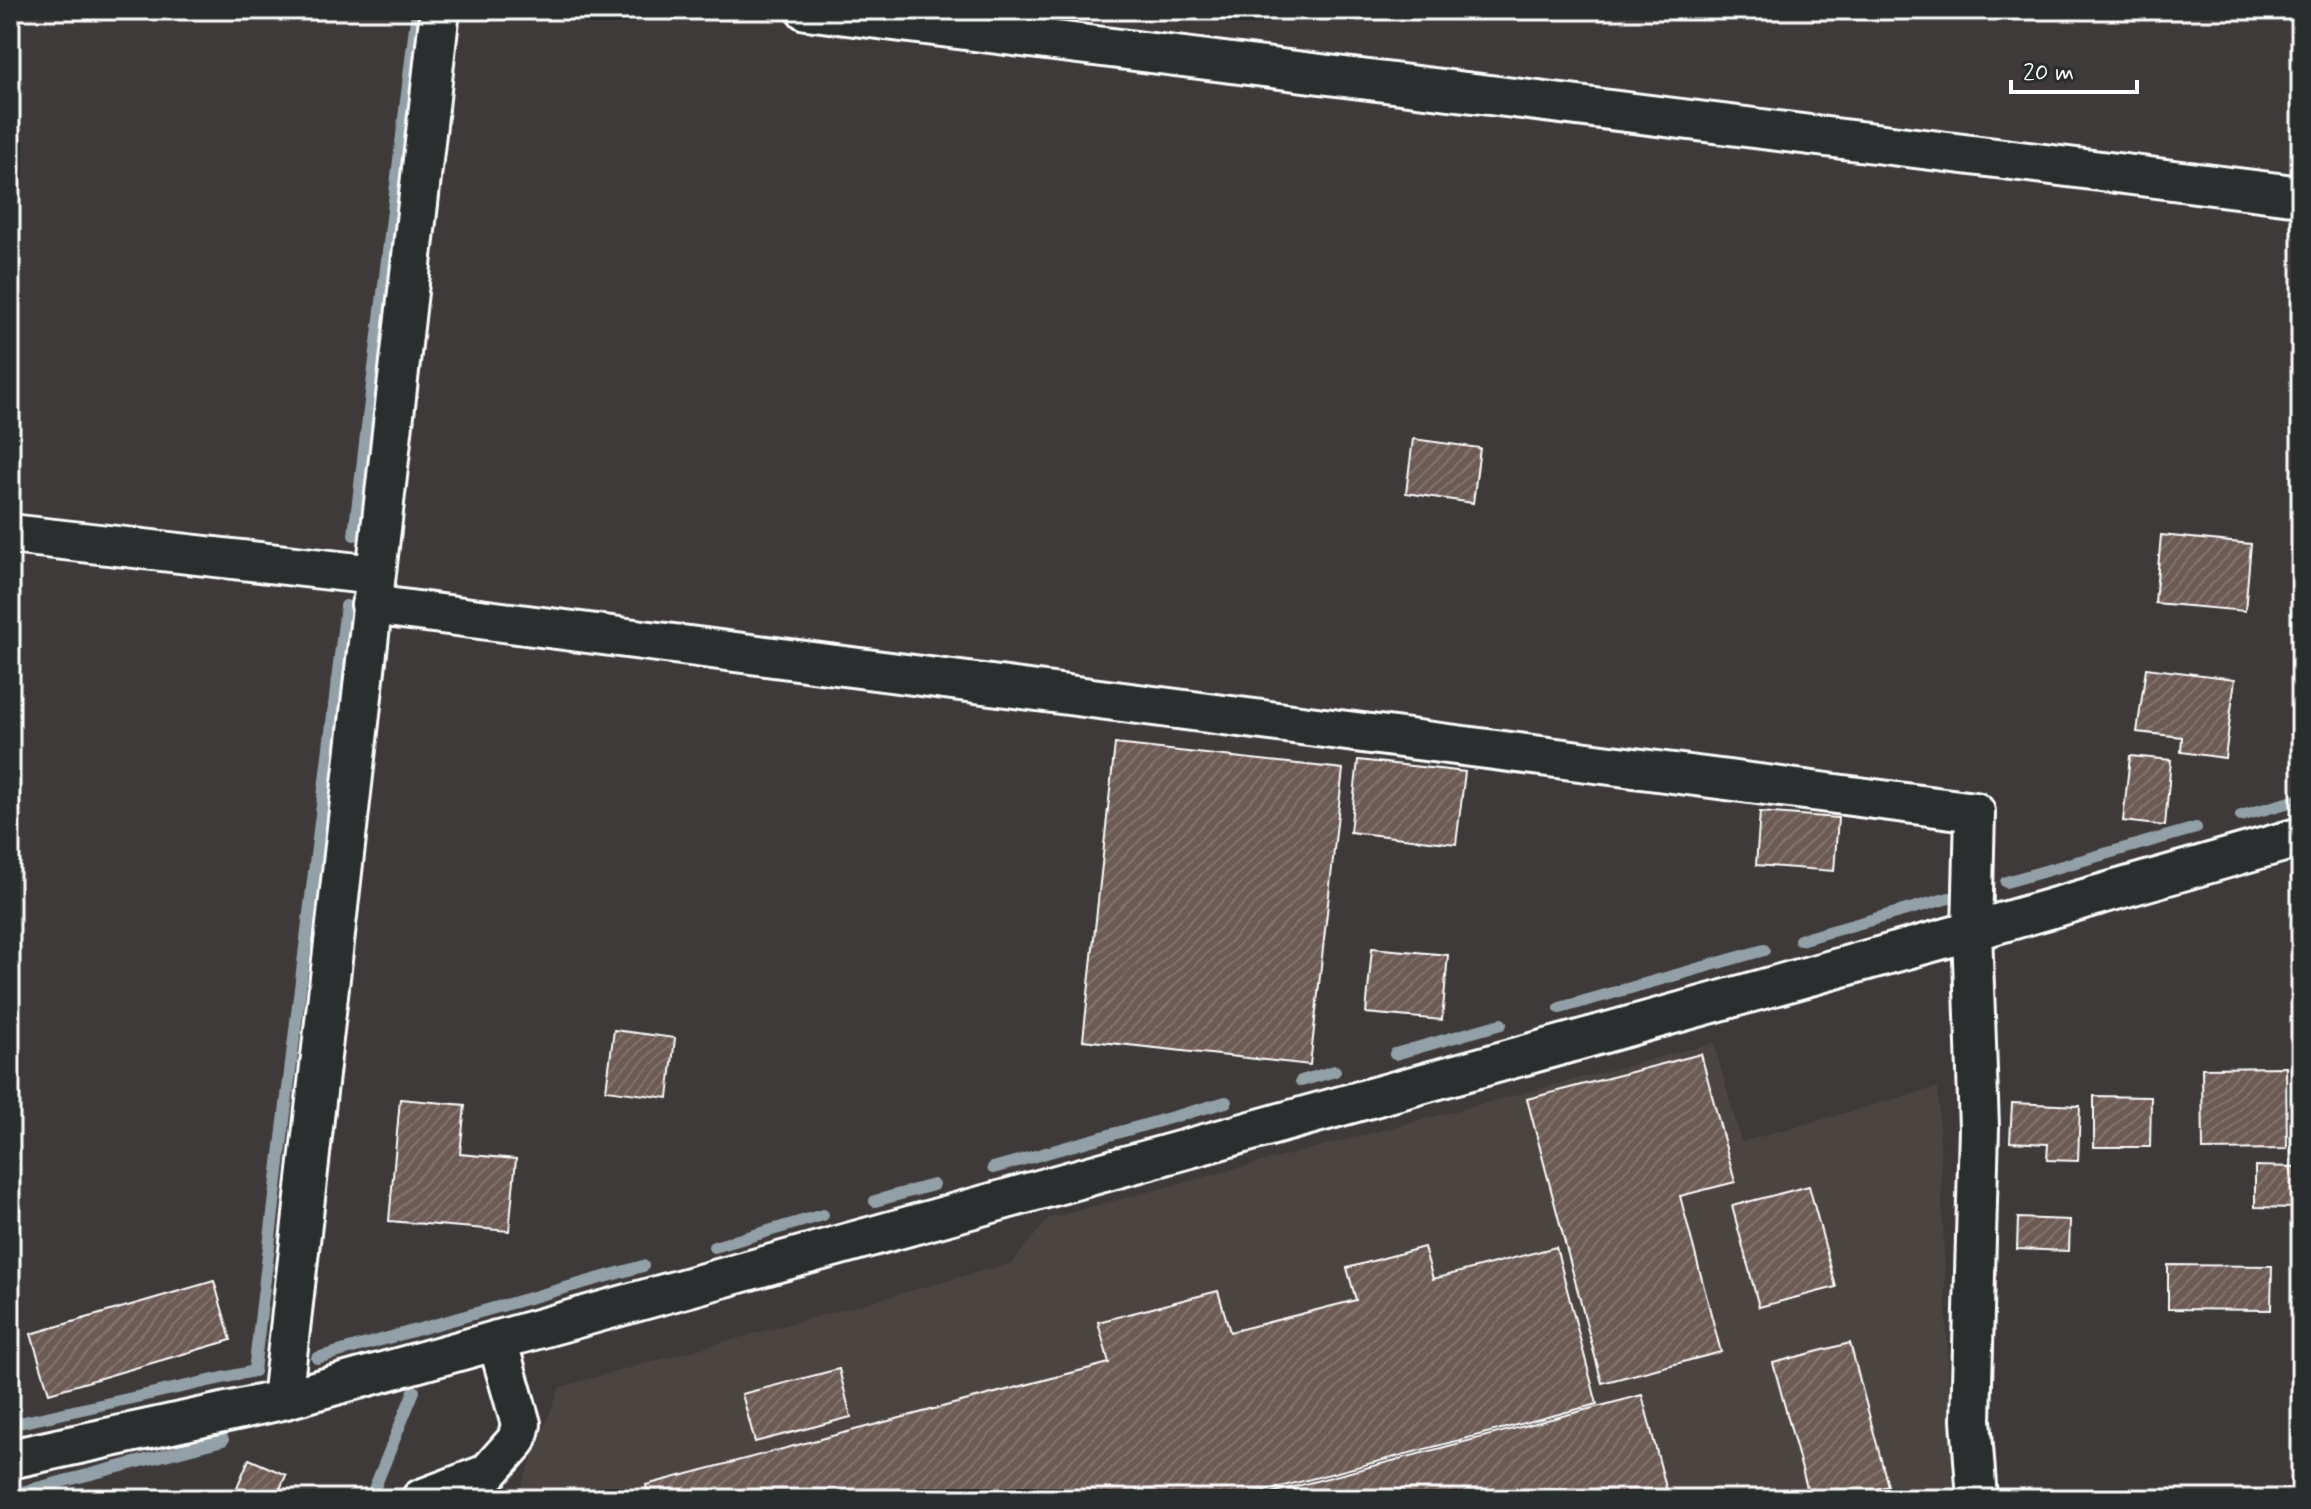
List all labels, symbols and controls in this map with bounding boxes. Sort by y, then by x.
scale bar [2011,44,2137,94]
text: 20 m [2023,58,2074,89]

